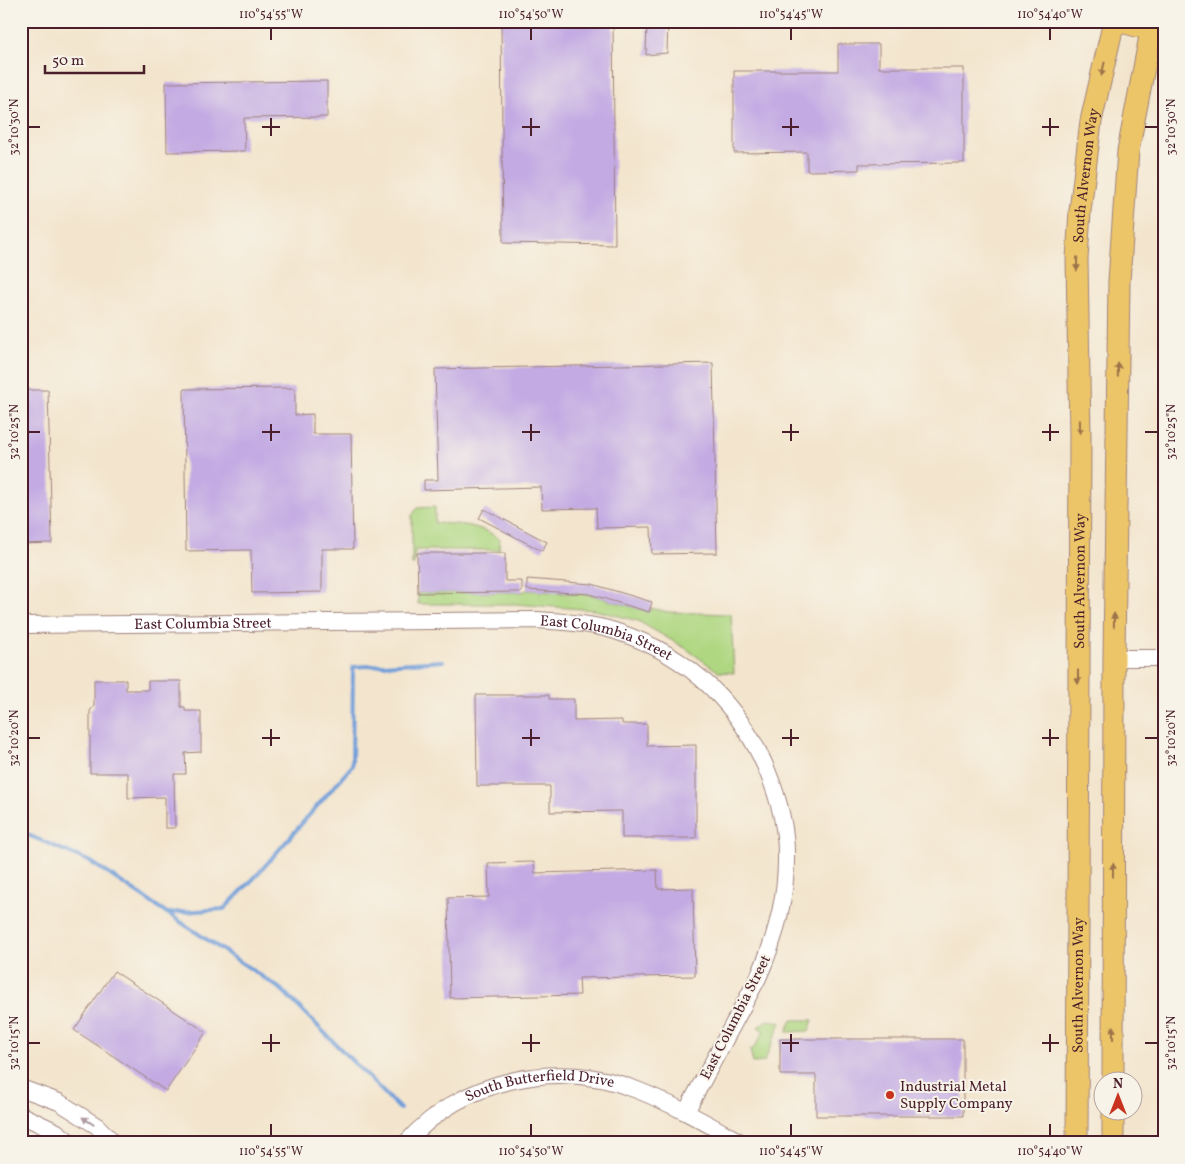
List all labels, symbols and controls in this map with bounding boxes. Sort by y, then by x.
text: 110°54'55"W [239,7,303,23]
text: 110°54'50"W [499,7,563,23]
text: 110°54'45"W [759,7,823,23]
text: 110°54'40"W [1017,7,1083,23]
scale bar [45,42,144,74]
text: 50 m [52,51,84,72]
one-way arrow [1099,61,1107,76]
text: 32°10'30"N [7,99,23,155]
text: 32°10'30"N [1164,99,1180,155]
street label: South Alvernon Way [1069,106,1106,244]
one-way arrow [1073,256,1081,272]
one-way arrow [1114,362,1122,378]
text: 32°10'25"N [7,404,23,460]
text: 32°10'25"N [1164,404,1180,460]
one-way arrow [1076,419,1084,435]
street label: South Alvernon Way [1070,513,1092,649]
street label: East Columbia Street [539,611,676,667]
one-way arrow [1110,612,1118,628]
street label: East Columbia Street [134,614,272,636]
one-way arrow [1074,669,1082,685]
text: 32°10'20"N [7,709,23,767]
text: 32°10'20"N [1164,709,1180,767]
one-way arrow [1109,862,1117,878]
street label: South Alvernon Way [1068,917,1090,1053]
street label: East Columbia Street [696,952,777,1084]
text: 32°10'15"N [7,1016,23,1070]
text: 32°10'15"N [1164,1016,1180,1070]
one-way arrow [1109,1025,1117,1041]
street label: South Butterfield Drive [462,1066,617,1108]
north arrow [1092,1072,1142,1122]
text: N [1113,1075,1123,1094]
place label: Industrial Metal Supply Company [900,1077,1013,1115]
marker: Industrial Metal Supply Company [884,1089,896,1101]
one-way arrow [82,1116,95,1125]
text: 110°54'55"W [239,1144,303,1160]
text: 110°54'50"W [499,1144,563,1160]
text: 110°54'45"W [759,1144,823,1160]
text: 110°54'40"W [1017,1144,1083,1160]

